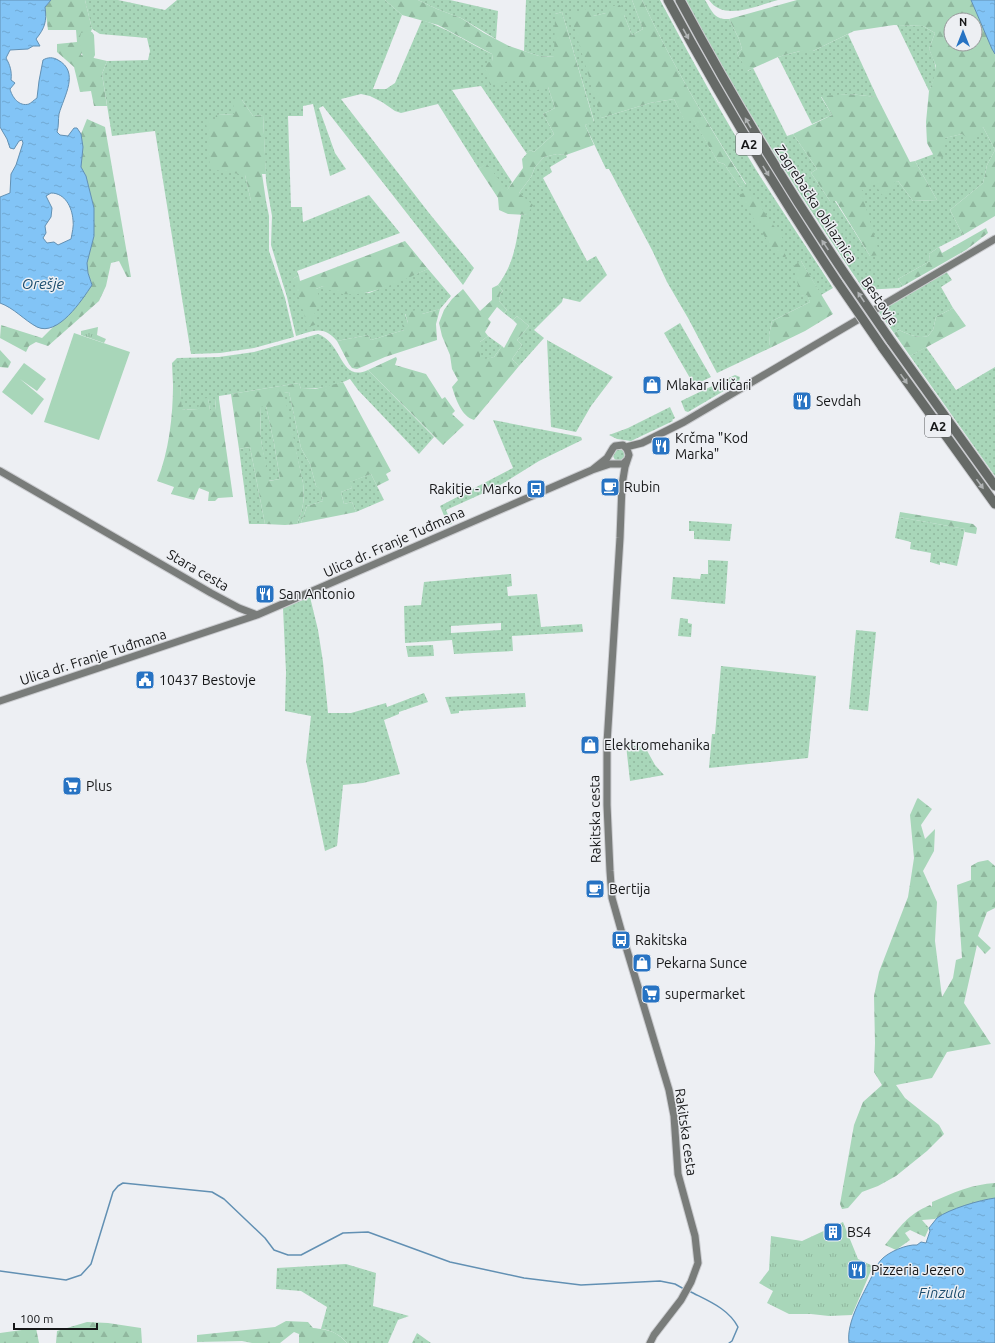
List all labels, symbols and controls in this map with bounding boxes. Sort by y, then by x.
north arrow [943,12,983,52]
text: N [959,16,967,28]
one-way arrow [683,28,690,40]
one-way arrow [745,117,752,129]
road number: A2 [736,133,762,155]
street label: Zagrebačka obilaznica [772,142,860,266]
one-way arrow [762,165,769,177]
one-way arrow [821,239,829,250]
street label: Bestovje [858,274,902,328]
water label: Orešje [22,275,65,292]
one-way arrow [857,292,865,303]
one-way arrow [900,373,908,384]
shop icon: Mlakar viličari [641,374,663,396]
place label: Mlakar viličari [666,377,752,393]
restaurant icon: Sevdah [791,390,813,412]
place label: Sevdah [816,393,861,409]
road number: A2 [925,415,951,437]
place label: Krčma "Kod Marka" [675,430,748,462]
restaurant icon: Krčma "Kod Marka" [650,435,672,457]
cafe icon: Rubin [599,476,621,498]
bus stop icon: Rakitje - Marko [525,478,547,500]
place label: Rubin [624,479,660,495]
one-way arrow [976,479,984,489]
place label: Rakitje - Marko [429,481,522,497]
street label: Ulica dr. Franje Tuđmana [321,504,467,580]
street label: Stara cesta [164,546,232,594]
restaurant icon: San Antonio [254,583,276,605]
place label: San Antonio [279,586,355,602]
street label: Ulica dr. Franje Tuđmana [18,626,168,688]
public building icon: 10437 Bestovje [134,669,156,691]
place label: 10437 Bestovje [159,672,256,688]
shop icon: Elektromehanika [579,734,601,756]
place label: Elektromehanika [604,737,710,753]
supermarket icon: Plus [61,775,83,797]
street label: Rakitska cesta [586,775,604,863]
place label: Plus [86,778,112,794]
cafe icon: Bertija [584,878,606,900]
place label: Bertija [609,881,650,897]
bus stop icon: Rakitska [610,929,632,951]
place label: Rakitska [635,932,687,948]
shop icon: Pekarna Sunce [631,952,653,974]
place label: Pekarna Sunce [656,955,747,971]
supermarket icon: supermarket [640,983,662,1005]
place label: supermarket [665,986,745,1002]
street label: Rakitska cesta [672,1087,700,1177]
building icon: BS4 [822,1221,844,1243]
place label: BS4 [847,1224,871,1240]
restaurant icon: Pizzeria Jezero [846,1259,868,1281]
place label: Pizzeria Jezero [871,1262,965,1278]
water label: Finzula [919,1284,965,1301]
scale bar [14,1305,97,1331]
text: 100 m [20,1312,53,1325]

